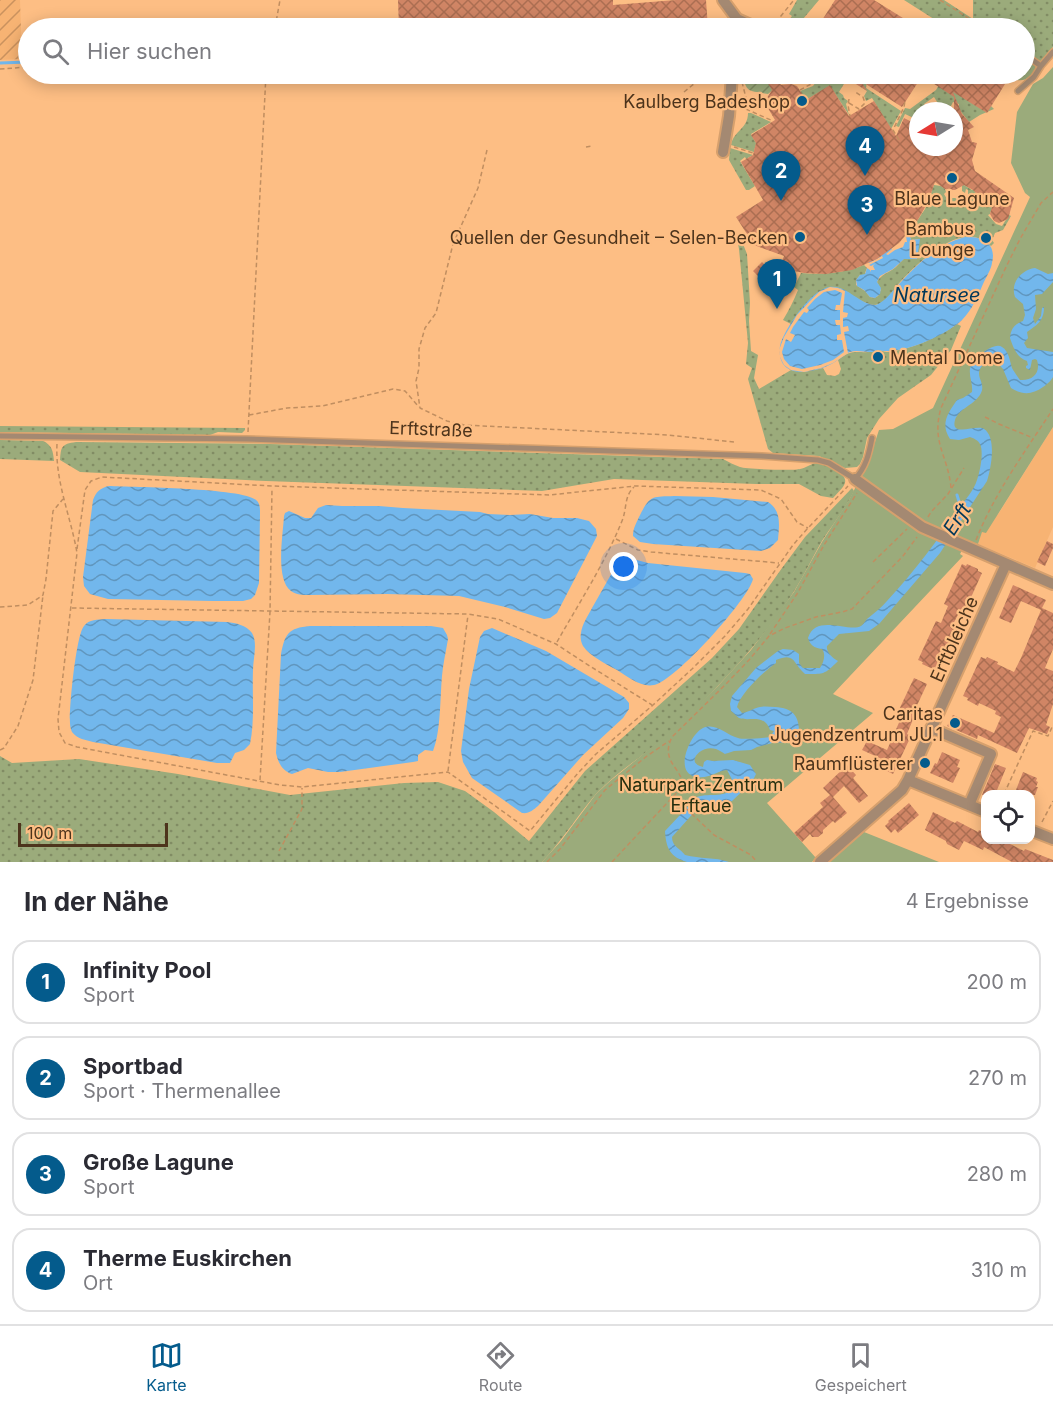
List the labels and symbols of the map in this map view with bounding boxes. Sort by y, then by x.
place label: Kaulberg Badeshop [623,91,790,112]
marker: Kaulberg Badeshop [795,94,809,108]
north arrow [909,102,963,156]
pin: 4 [846,126,884,176]
pin: 2 [762,152,800,201]
marker: Blaue Lagune [945,171,959,185]
pin: 3 [848,186,886,235]
place label: Blaue Lagune [894,188,1010,209]
place label: Bambus Lounge [905,218,974,260]
place label: Quellen der Gesundheit – Selen-Becken [450,227,788,248]
marker: Quellen der Gesundheit – Selen-Becken [793,230,807,244]
marker: Bambus Lounge [979,231,993,245]
pin: 1 [758,260,796,309]
water label: Natursee [894,283,980,307]
place label: Mental Dome [890,347,1003,368]
marker: Mental Dome [871,350,885,364]
street label: Erftstraße [389,417,473,441]
water label: Erft [938,498,976,539]
your location [609,552,638,581]
street label: Erftbleiche [926,593,982,685]
place label: Caritas Jugendzentrum JU.1 [770,703,943,745]
marker: Caritas Jugendzentrum JU.1 [948,716,962,730]
place label: Raumflüsterer [794,753,913,774]
marker: Raumflüsterer [918,756,932,770]
park label: Naturpark-Zentrum Erftaue [619,774,783,816]
scale bar [18,820,168,848]

